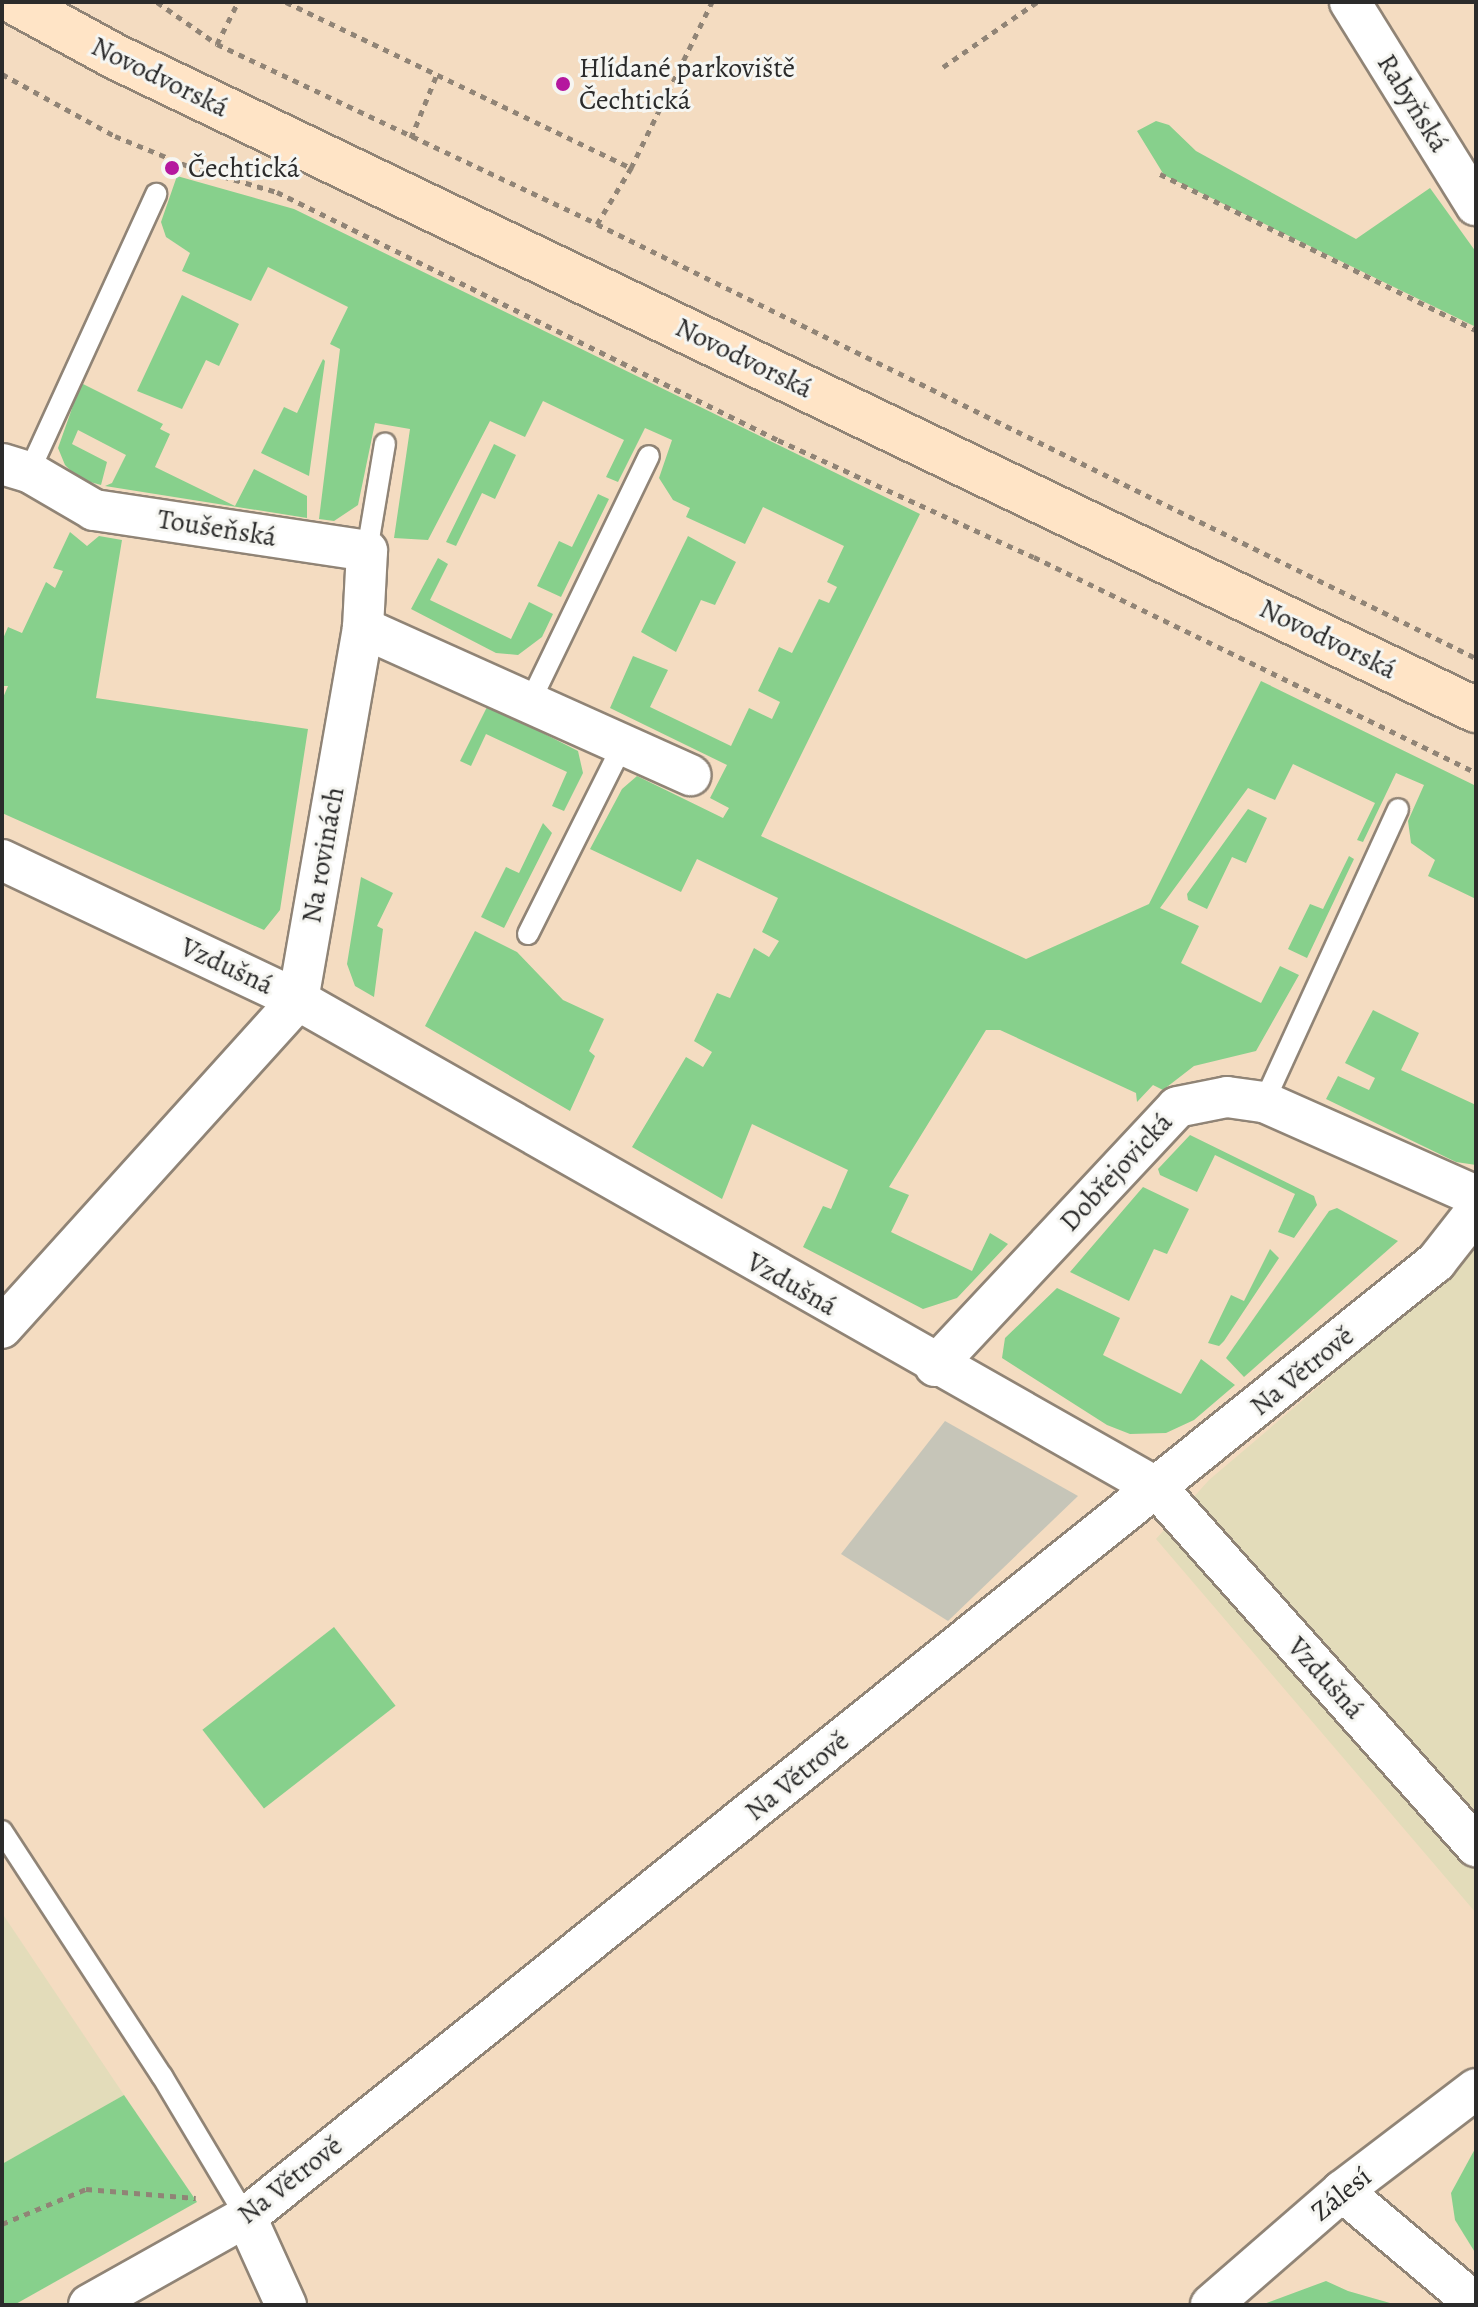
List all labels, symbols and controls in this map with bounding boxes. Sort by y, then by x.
street label: Novodvorská [86,29,234,125]
street label: Rabyňská [1370,48,1456,158]
place label: Hlídané parkoviště Čechtická [579,51,795,117]
marker: Hlídané parkoviště Čechtická [554,75,572,93]
place label: Čechtická [188,151,300,185]
marker: Čechtická [163,159,181,177]
street label: Novodvorská [670,310,818,406]
street label: Toušeňská [155,502,279,554]
street label: Novodvorská [1254,591,1402,687]
street label: Na rovinách [295,784,351,926]
street label: Vzdušná [175,930,279,1002]
street label: Dobřejovická [1053,1106,1179,1238]
street label: Vzdušná [741,1245,843,1323]
street label: Na Větrově [1243,1319,1361,1423]
street label: Vzdušná [1281,1630,1371,1726]
street label: Na Větrově [738,1724,856,1828]
street label: Na Větrově [231,2129,349,2231]
street label: Zálesí [1304,2160,1378,2228]

